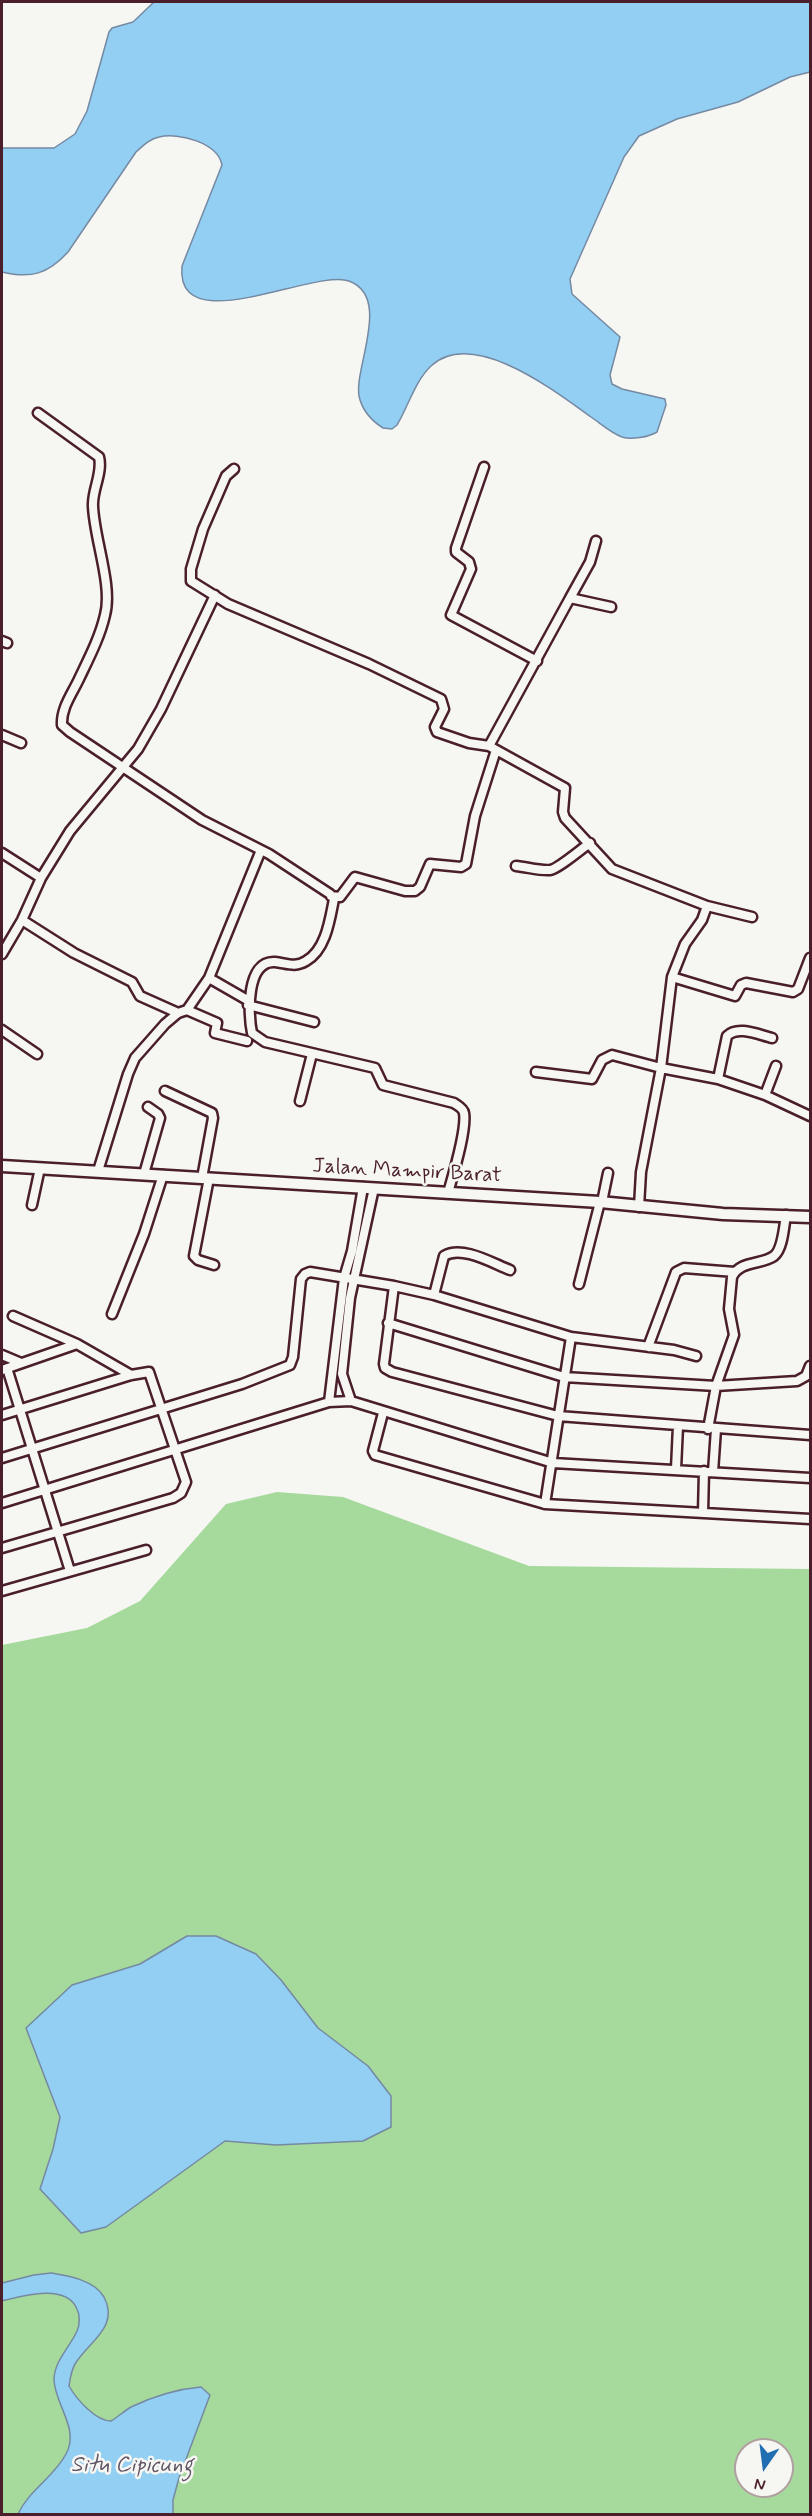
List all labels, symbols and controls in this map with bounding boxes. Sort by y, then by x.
street label: Jalan Mampir Barat [312,1154,502,1190]
north arrow [734,2438,794,2498]
water label: Situ Cipicung [71,2453,193,2479]
text: N [752,2473,768,2495]

